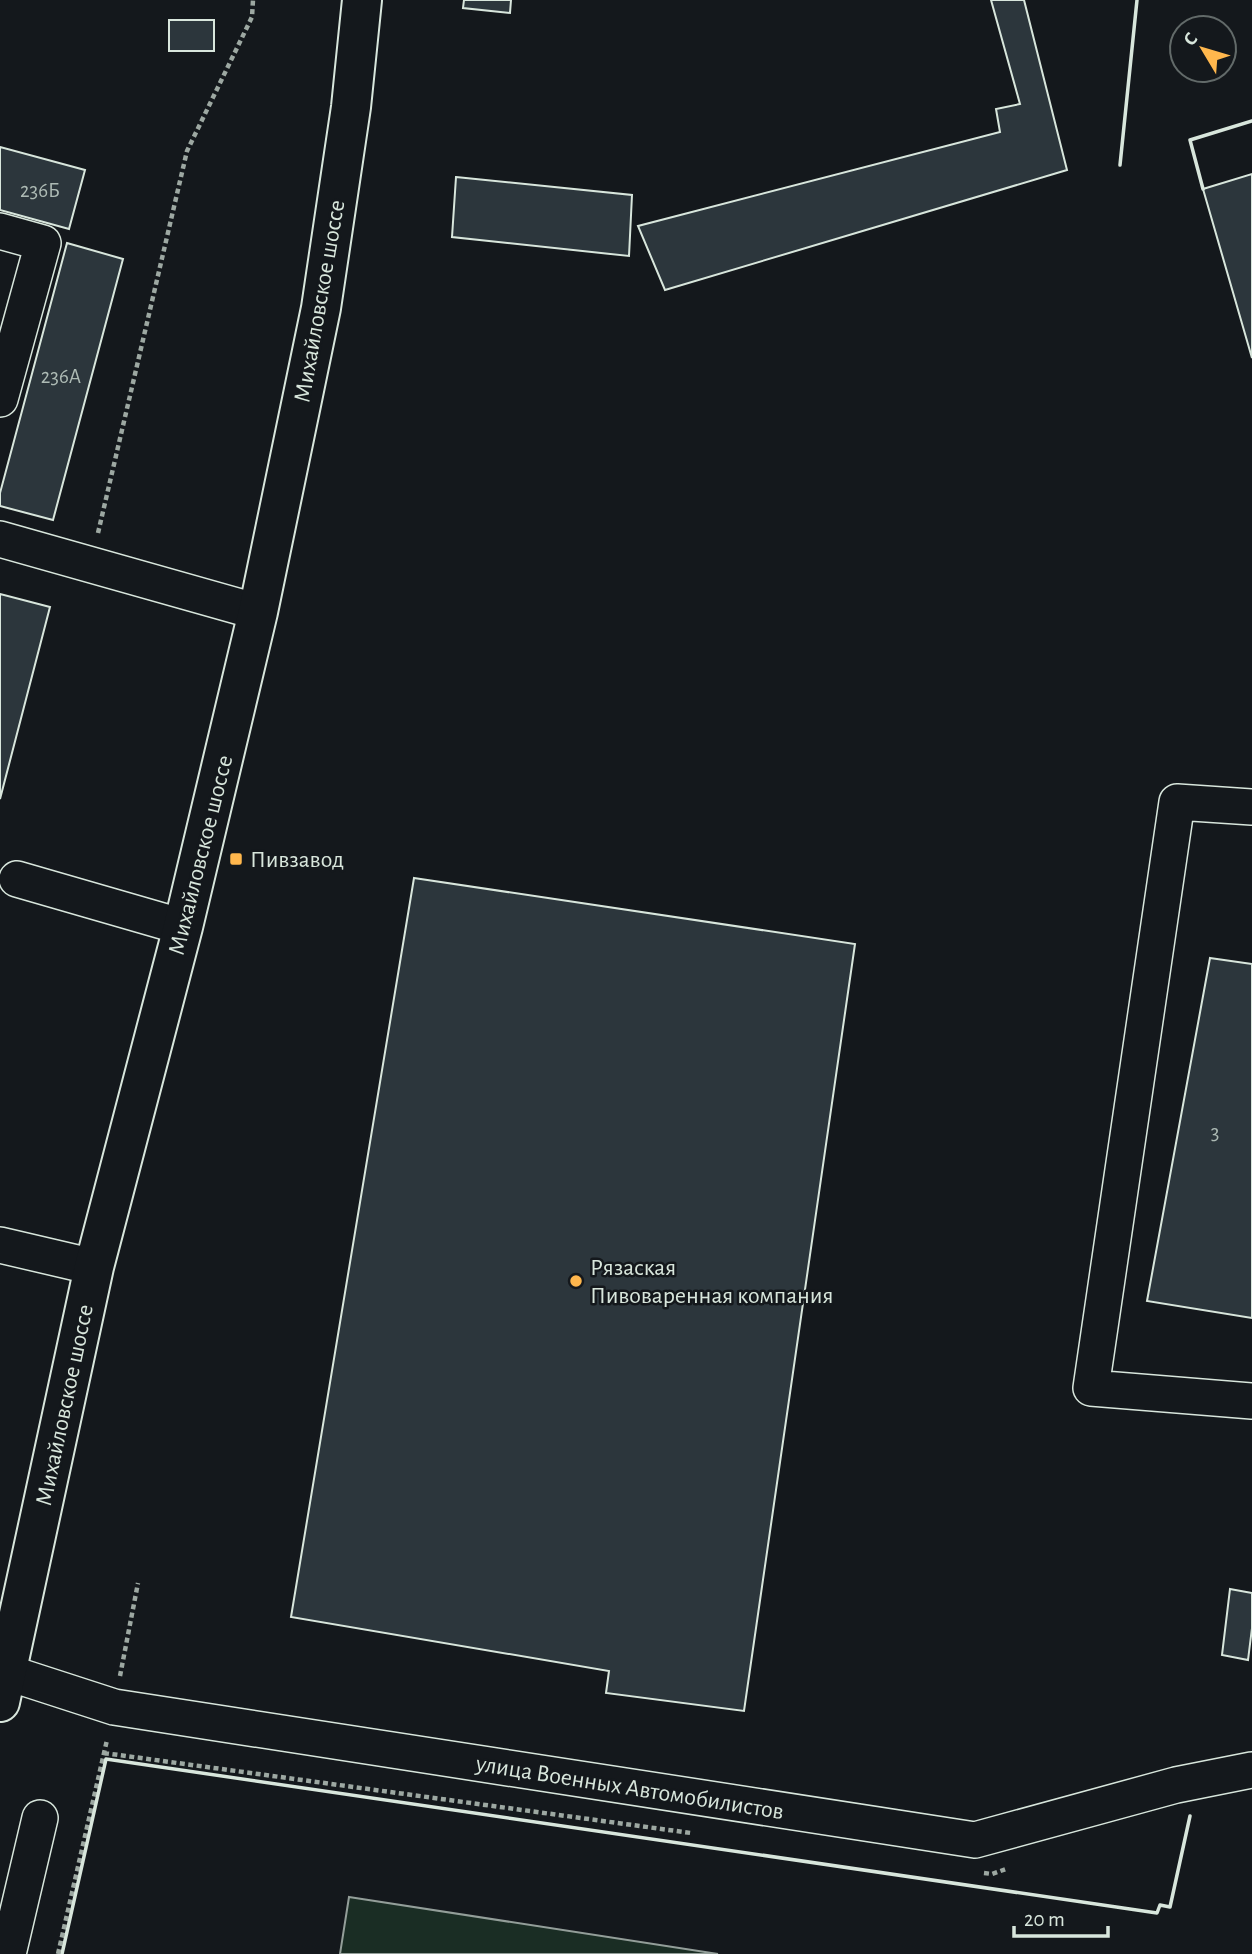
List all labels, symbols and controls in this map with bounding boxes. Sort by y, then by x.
north arrow [1168,14,1238,84]
text: С [1180,29,1202,49]
house number: 236Б [20,180,60,201]
street label: Михайловское шоссе [290,198,350,404]
house number: 236А [41,366,81,387]
street label: Михайловское шоссе [165,753,237,958]
place label: Пивзавод [250,848,344,872]
marker: Пивзавод [228,851,244,867]
house number: 3 [1211,1122,1219,1143]
place label: Рязаская Пивоваренная компания [590,1256,833,1308]
marker: Рязаская Пивоваренная компания [568,1273,584,1289]
street label: Михайловское шоссе [32,1302,98,1508]
street label: улица Военных Автомобилистов [473,1752,786,1824]
scale bar [1014,1895,1108,1939]
text: 20 m [1024,1909,1065,1930]

